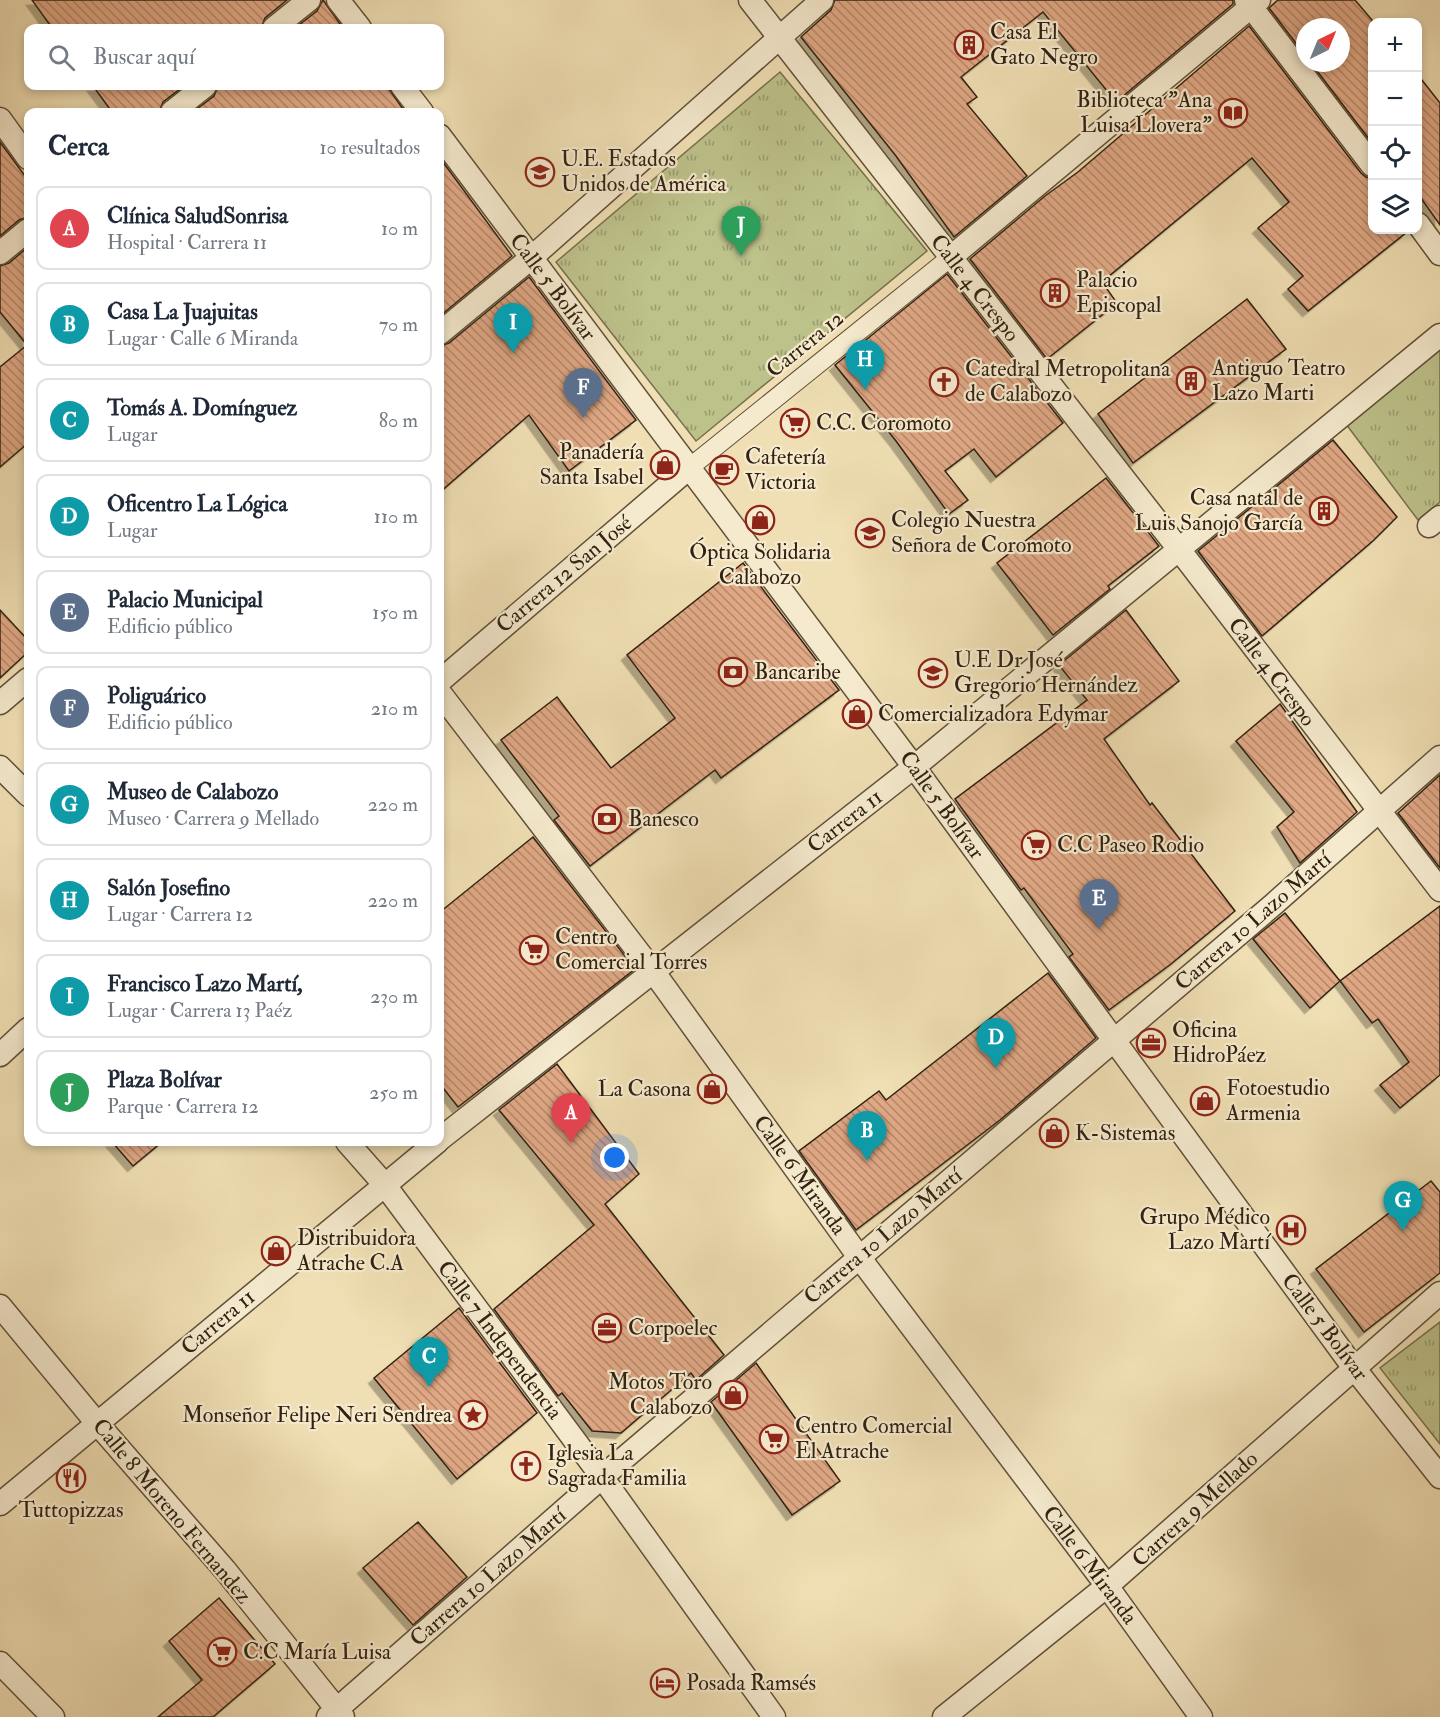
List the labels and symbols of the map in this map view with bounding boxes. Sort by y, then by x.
place label: Casa El Gato Negro [990,18,1098,71]
north arrow [1296,18,1350,72]
building icon: Casa El Gato Negro [953,29,985,61]
place label: Biblioteca "Ana Luisa Llovera" [1076,86,1213,139]
library icon: Biblioteca "Ana Luisa Llovera" [1217,97,1249,129]
place label: U.E. Estados Unidos de América [561,145,727,198]
school or university icon: U.E. Estados Unidos de América [524,156,556,188]
pin: J [722,206,760,256]
street label: Calle 5 Bolívar [504,228,603,347]
street label: Calle 4 Crespo [923,229,1026,348]
place label: Palacio Episcopal [1076,266,1162,320]
building icon: Palacio Episcopal [1039,277,1071,309]
pin: I [494,304,532,353]
street label: Carrera 12 [761,304,849,384]
pin: H [846,340,884,390]
place label: Antiguo Teatro Lazo Marti [1211,354,1345,407]
place label: Catedral Metropolitana de Calabozo [965,355,1171,408]
building icon: Antiguo Teatro Lazo Marti [1175,365,1207,397]
church icon: Catedral Metropolitana de Calabozo [928,366,960,398]
pin: F [564,368,602,418]
supermarket icon: C.C. Coromoto [779,407,811,439]
place label: C.C. Coromoto [816,409,951,437]
place label: Panadería Santa Isabel [540,438,645,491]
place label: Cafetería Victoria [745,443,827,496]
shop icon: Panadería Santa Isabel [649,449,681,481]
cafe icon: Cafetería Victoria [708,454,740,486]
place label: Casa natal de Luis Sanojo García [1135,484,1304,537]
building icon: Casa natal de Luis Sanojo García [1308,495,1340,527]
shop icon: Óptica Solidaria Calabozo [744,504,776,536]
place label: Colegio Nuestra Señora de Coromoto [891,506,1071,559]
street label: Carrera 12 San José [490,508,638,639]
school or university icon: Colegio Nuestra Señora de Coromoto [854,517,886,549]
place label: Óptica Solidaria Calabozo [689,537,832,591]
street label: Calle 4 Crespo [1221,612,1322,733]
place label: U.E Dr José Gregorio Hernández [954,646,1138,699]
bank icon: Bancaribe [717,656,749,688]
school or university icon: U.E Dr José Gregorio Hernández [917,657,949,689]
place label: Bancaribe [754,658,841,686]
shop icon: Comercializadora Edymar [841,698,873,730]
place label: Comercializadora Edymar [878,700,1109,728]
street label: Calle 5 Bolívar [893,745,991,865]
street label: Carrera 11 [802,783,888,859]
bank icon: Banesco [591,803,623,835]
place label: Banesco [628,805,699,833]
supermarket icon: C.C Paseo Rodio [1020,829,1052,861]
place label: C.C Paseo Rodio [1057,831,1204,859]
street label: Carrera 10 Lazo Martí [1169,844,1339,997]
pin: E [1080,880,1118,929]
place label: Centro Comercial Torres [555,923,707,976]
supermarket icon: Centro Comercial Torres [518,934,550,966]
place label: Oficina HidroPáez [1172,1016,1267,1069]
pin: D [976,1018,1016,1068]
office icon: Oficina HidroPáez [1135,1027,1167,1059]
shop icon: La Casona [696,1073,728,1105]
place label: Fotoestudio Armenia [1225,1074,1330,1127]
place label: La Casona [598,1075,692,1103]
shop icon: Fotoestudio Armenia [1189,1085,1221,1117]
pin: A [552,1094,590,1143]
street label: Calle 6 Miranda [747,1110,853,1241]
pin: B [848,1112,886,1161]
shop icon: K-Sistemas [1038,1117,1070,1149]
place label: K-Sistemas [1075,1119,1175,1147]
your location [600,1143,629,1172]
street label: Carrera 10 Lazo Martí [798,1160,970,1310]
pin: G [1384,1182,1422,1231]
place label: Grupo Médico Lazo Martí [1140,1203,1272,1256]
hospital icon: Grupo Médico Lazo Martí [1275,1214,1307,1246]
place label: Distribuidora Atrache C.A [296,1224,417,1277]
shop icon: Distribuidora Atrache C.A [260,1235,292,1267]
street label: Calle 7 Independencia [430,1255,569,1426]
street label: Calle 5 Bolívar [1276,1268,1375,1387]
street label: Carrera 11 [175,1283,261,1361]
office icon: Corpoelec [591,1312,623,1344]
place label: Corpoelec [628,1314,718,1343]
pin: C [410,1338,448,1387]
place label: Motos Toro Calabozo [608,1368,712,1421]
shop icon: Motos Toro Calabozo [717,1379,749,1411]
place icon: Monseñor Felipe Neri Sendrea [457,1399,489,1431]
place label: Monseñor Felipe Neri Sendrea [182,1401,453,1430]
place label: Centro Comercial El Atrache [795,1412,953,1465]
street label: Calle 8 Moreno Fernandez [86,1413,258,1610]
supermarket icon: Centro Comercial El Atrache [758,1423,790,1455]
place label: Iglesia La Sagrada Familia [547,1439,688,1492]
street label: Carrera 9 Mellado [1126,1445,1264,1573]
church icon: Iglesia La Sagrada Familia [510,1450,542,1482]
restaurant icon: Tuttopizzas [55,1462,87,1494]
place label: Tuttopizzas [19,1496,123,1525]
street label: Carrera 10 Lazo Martí [404,1500,574,1653]
street label: Calle 6 Miranda [1036,1500,1144,1631]
supermarket icon: C.C María Luisa [206,1636,238,1668]
place label: C.C María Luisa [243,1638,392,1666]
hotel icon: Posada Ramsés [649,1667,681,1699]
place label: Posada Ramsés [686,1669,816,1697]

